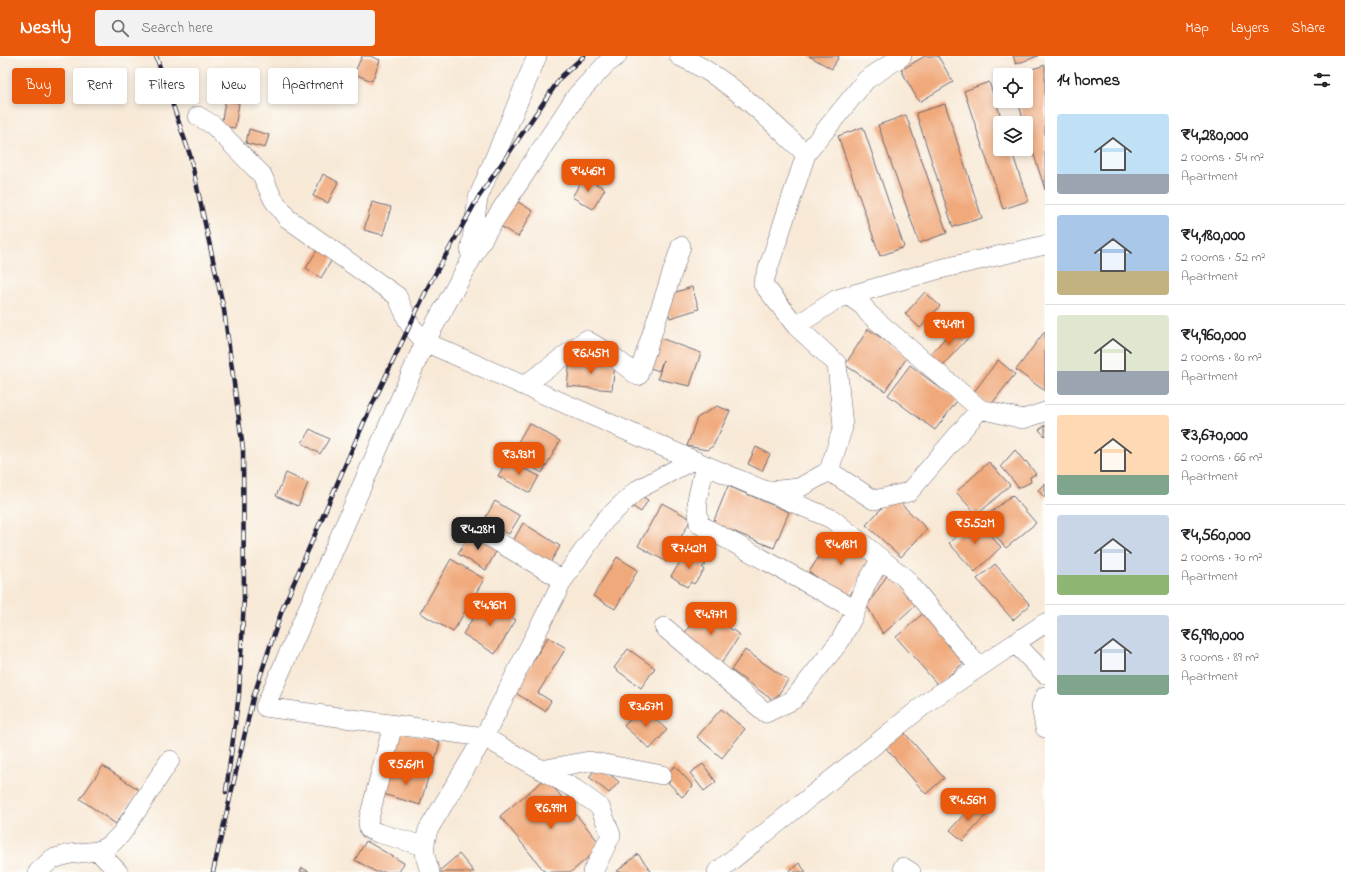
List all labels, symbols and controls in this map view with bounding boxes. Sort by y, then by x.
search box [95,10,375,46]
text: Nestly [20,15,71,42]
icon: search [109,17,131,39]
text: Search here [141,17,213,39]
text: Map [1185,18,1209,39]
text: Layers [1231,18,1269,39]
text: Share [1291,18,1325,39]
chip: Buy [12,68,65,104]
chip: Rent [73,68,127,104]
chip: Filters [135,68,199,104]
chip: New [207,68,260,104]
chip: Apartment [268,68,358,104]
map controls [993,68,1033,156]
button: locate [993,68,1033,108]
text: 14 homes [1057,68,1120,93]
icon: filters [1311,69,1333,91]
button: layers [993,116,1033,156]
text: ₹4,280,000 [1181,123,1248,148]
icon: home [1089,130,1137,178]
text: 2 rooms · 54 m² [1181,148,1264,167]
pin: ₹4.46M [555,159,621,193]
text: ₹4.46M [571,162,605,181]
text: Apartment [1181,167,1238,186]
text: ₹4,180,000 [1181,223,1245,248]
icon: home [1089,231,1137,279]
text: 2 rooms · 52 m² [1181,248,1265,267]
text: Apartment [1181,267,1238,286]
pin: ₹9.49M [916,312,982,346]
text: ₹9.49M [933,315,965,334]
text: ₹4,960,000 [1181,323,1246,348]
icon: home [1089,331,1137,379]
pin: ₹6.45M [558,341,624,375]
text: ₹6.45M [573,344,609,363]
text: 2 rooms · 80 m² [1181,348,1262,367]
text: Apartment [1181,367,1238,386]
text: ₹3,670,000 [1181,423,1248,448]
icon: home [1089,431,1137,479]
pin: ₹3.93M [486,442,552,476]
text: ₹3.93M [503,445,536,464]
text: 2 rooms · 66 m² [1181,448,1263,467]
text: Apartment [1181,467,1238,486]
pin: ₹5.52M [942,511,1008,545]
text: ₹5.52M [955,514,995,533]
pin: ₹4.28M [445,517,511,551]
text: ₹4.28M [460,520,496,539]
text: ₹4,560,000 [1181,523,1251,548]
icon: home [1089,531,1137,579]
pin: ₹4.18M [808,532,874,566]
text: ₹4.18M [825,535,857,554]
pin: ₹7.42M [656,536,722,570]
text: ₹7.42M [671,539,707,558]
text: 2 rooms · 70 m² [1181,548,1262,567]
text: Apartment [1181,567,1238,586]
pin: ₹4.96M [457,593,523,627]
text: ₹4.96M [473,596,507,615]
pin: ₹4.97M [678,602,744,636]
text: ₹4.97M [695,605,727,624]
text: ₹6,990,000 [1181,623,1244,648]
icon: home [1089,631,1137,679]
text: 3 rooms · 89 m² [1181,648,1259,667]
text: Apartment [1181,667,1238,686]
pin: ₹3.67M [613,694,679,728]
text: ₹3.67M [629,697,663,716]
pin: ₹5.61M [373,752,439,786]
text: ₹5.61M [388,755,424,774]
pin: ₹4.56M [935,788,1001,822]
text: ₹4.56M [950,791,986,810]
pin: ₹6.99M [518,796,584,830]
text: ₹6.99M [535,799,567,818]

